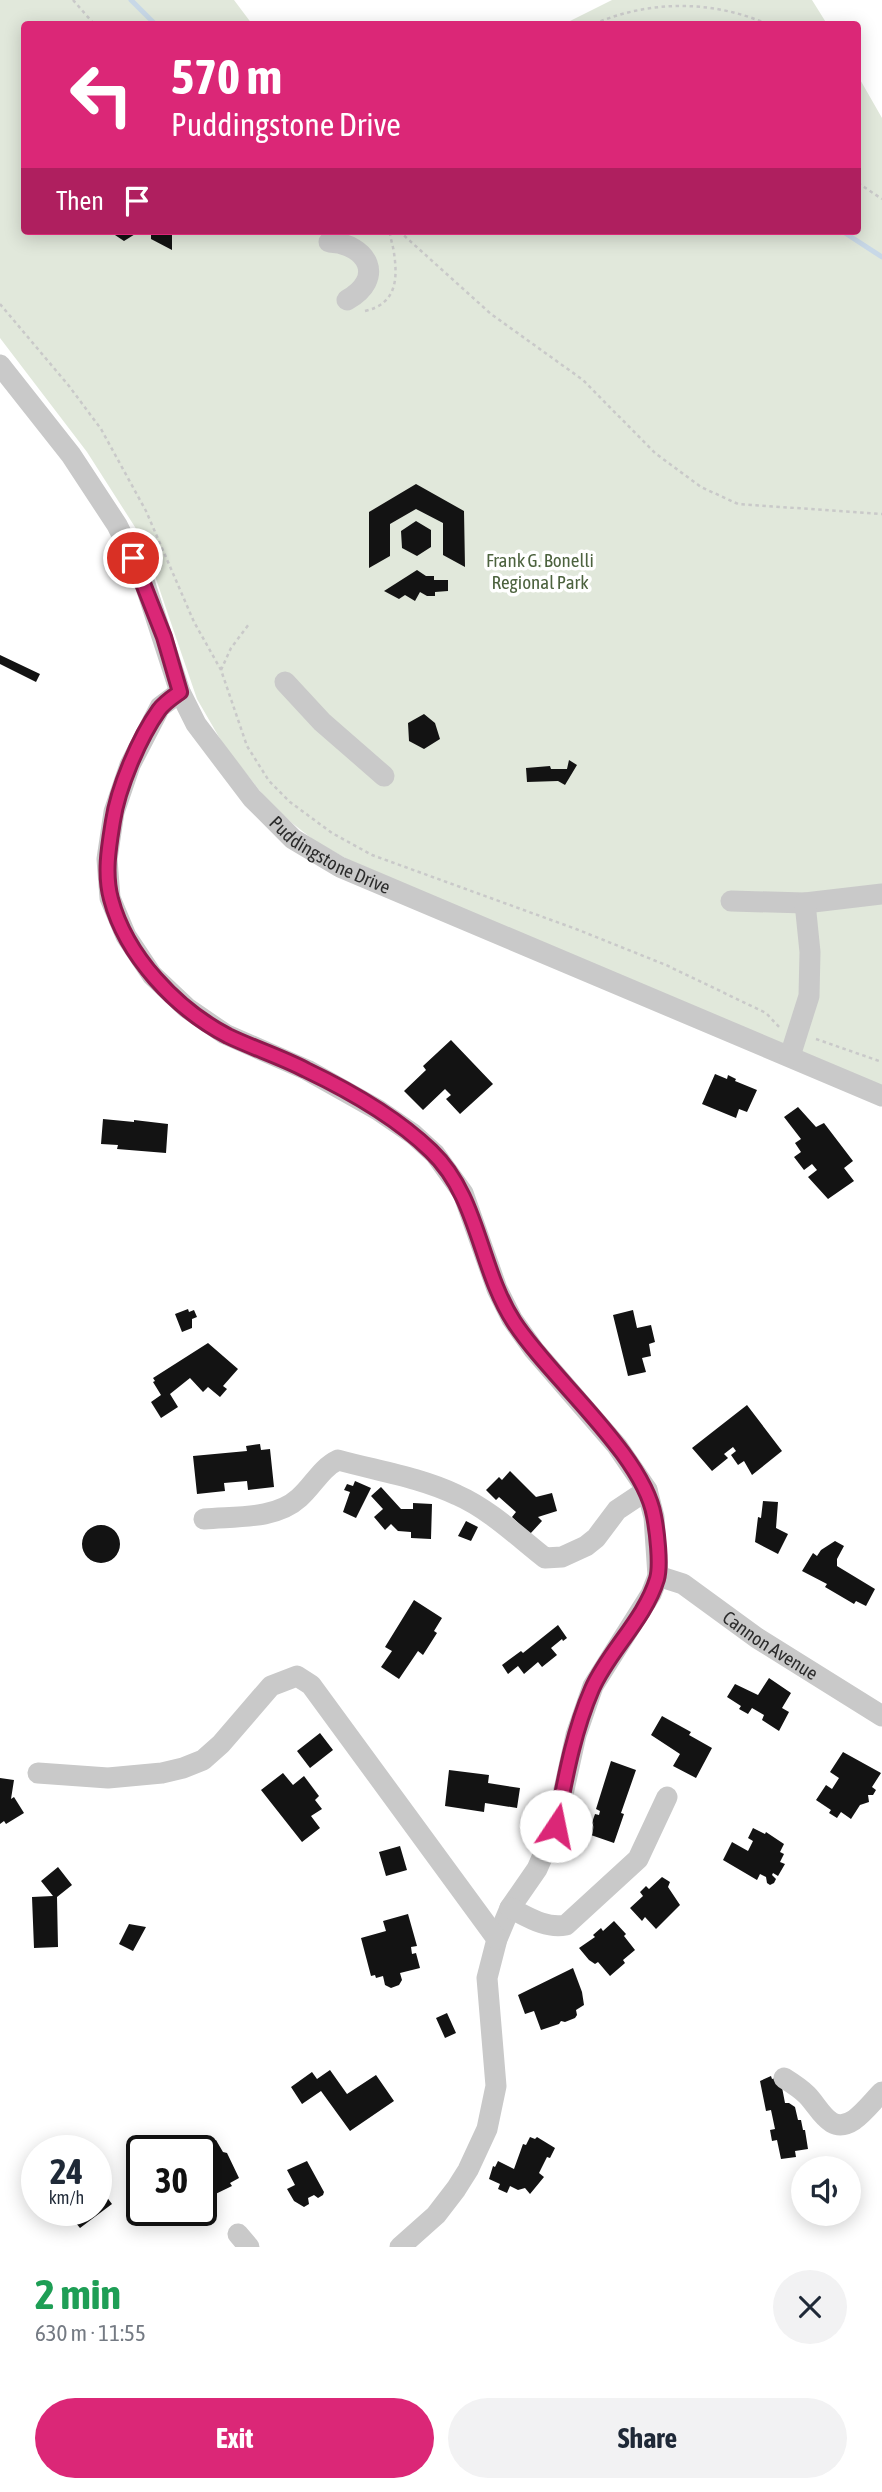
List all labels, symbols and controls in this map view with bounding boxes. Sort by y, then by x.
text: 570 m [171,48,282,104]
icon: left [56,49,147,140]
text: Puddingstone Drive [171,106,401,143]
icon: arrive [118,182,156,220]
text: Then [56,186,104,216]
pin [103,528,163,588]
icon: arrive [114,539,152,577]
park label: Frank G. Bonelli Regional Park [486,549,594,593]
street label: Puddingstone Drive [265,811,394,898]
street label: Cannon Avenue [719,1606,822,1684]
position arrow [519,1789,593,1863]
speed limit sign: 30 [126,2135,217,2226]
text: 24 [50,2151,83,2191]
map controls [791,2156,861,2226]
button: sound [791,2156,861,2226]
text: km/h [49,2187,84,2208]
text: 2 min [35,2270,121,2318]
button: close [773,2270,847,2344]
text: 630 m · 11:55 [35,2320,146,2346]
button: Exit [35,2398,434,2478]
button: Share [448,2398,847,2478]

